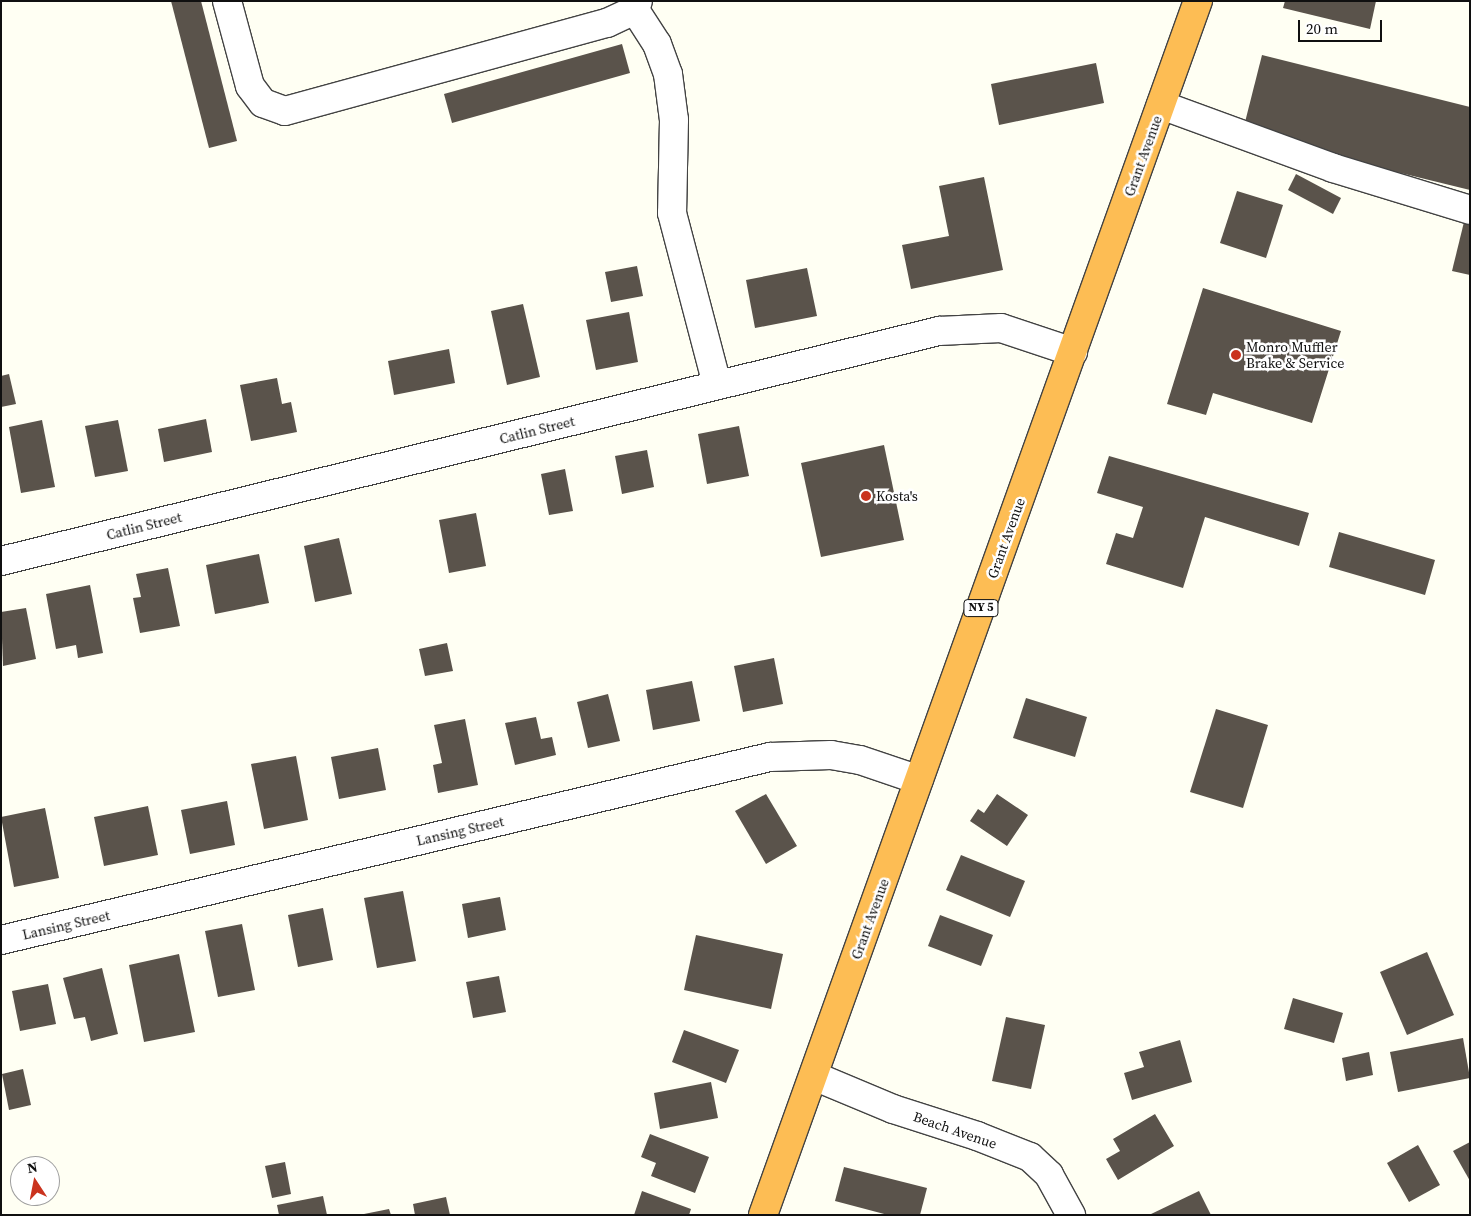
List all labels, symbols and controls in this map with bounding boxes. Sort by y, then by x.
scale bar [1301,10,1385,42]
text: 20 m [1306,18,1338,39]
street label: Grant Avenue [1121,113,1165,199]
place label: Monro Muffler Brake & Service [1246,339,1344,372]
marker: Monro Muffler Brake & Service [1230,349,1242,361]
street label: Catlin Street [498,413,576,447]
place label: Kosta's [876,488,918,504]
marker: Kosta's [860,490,872,502]
street label: Grant Avenue [984,495,1028,581]
street label: Catlin Street [105,509,183,543]
road number: NY 5 [962,598,1000,618]
street label: Lansing Street [415,813,505,849]
street label: Grant Avenue [848,876,892,962]
street label: Lansing Street [21,907,111,943]
street label: Beach Avenue [911,1108,999,1152]
north arrow [10,1156,60,1206]
text: N [25,1156,39,1178]

